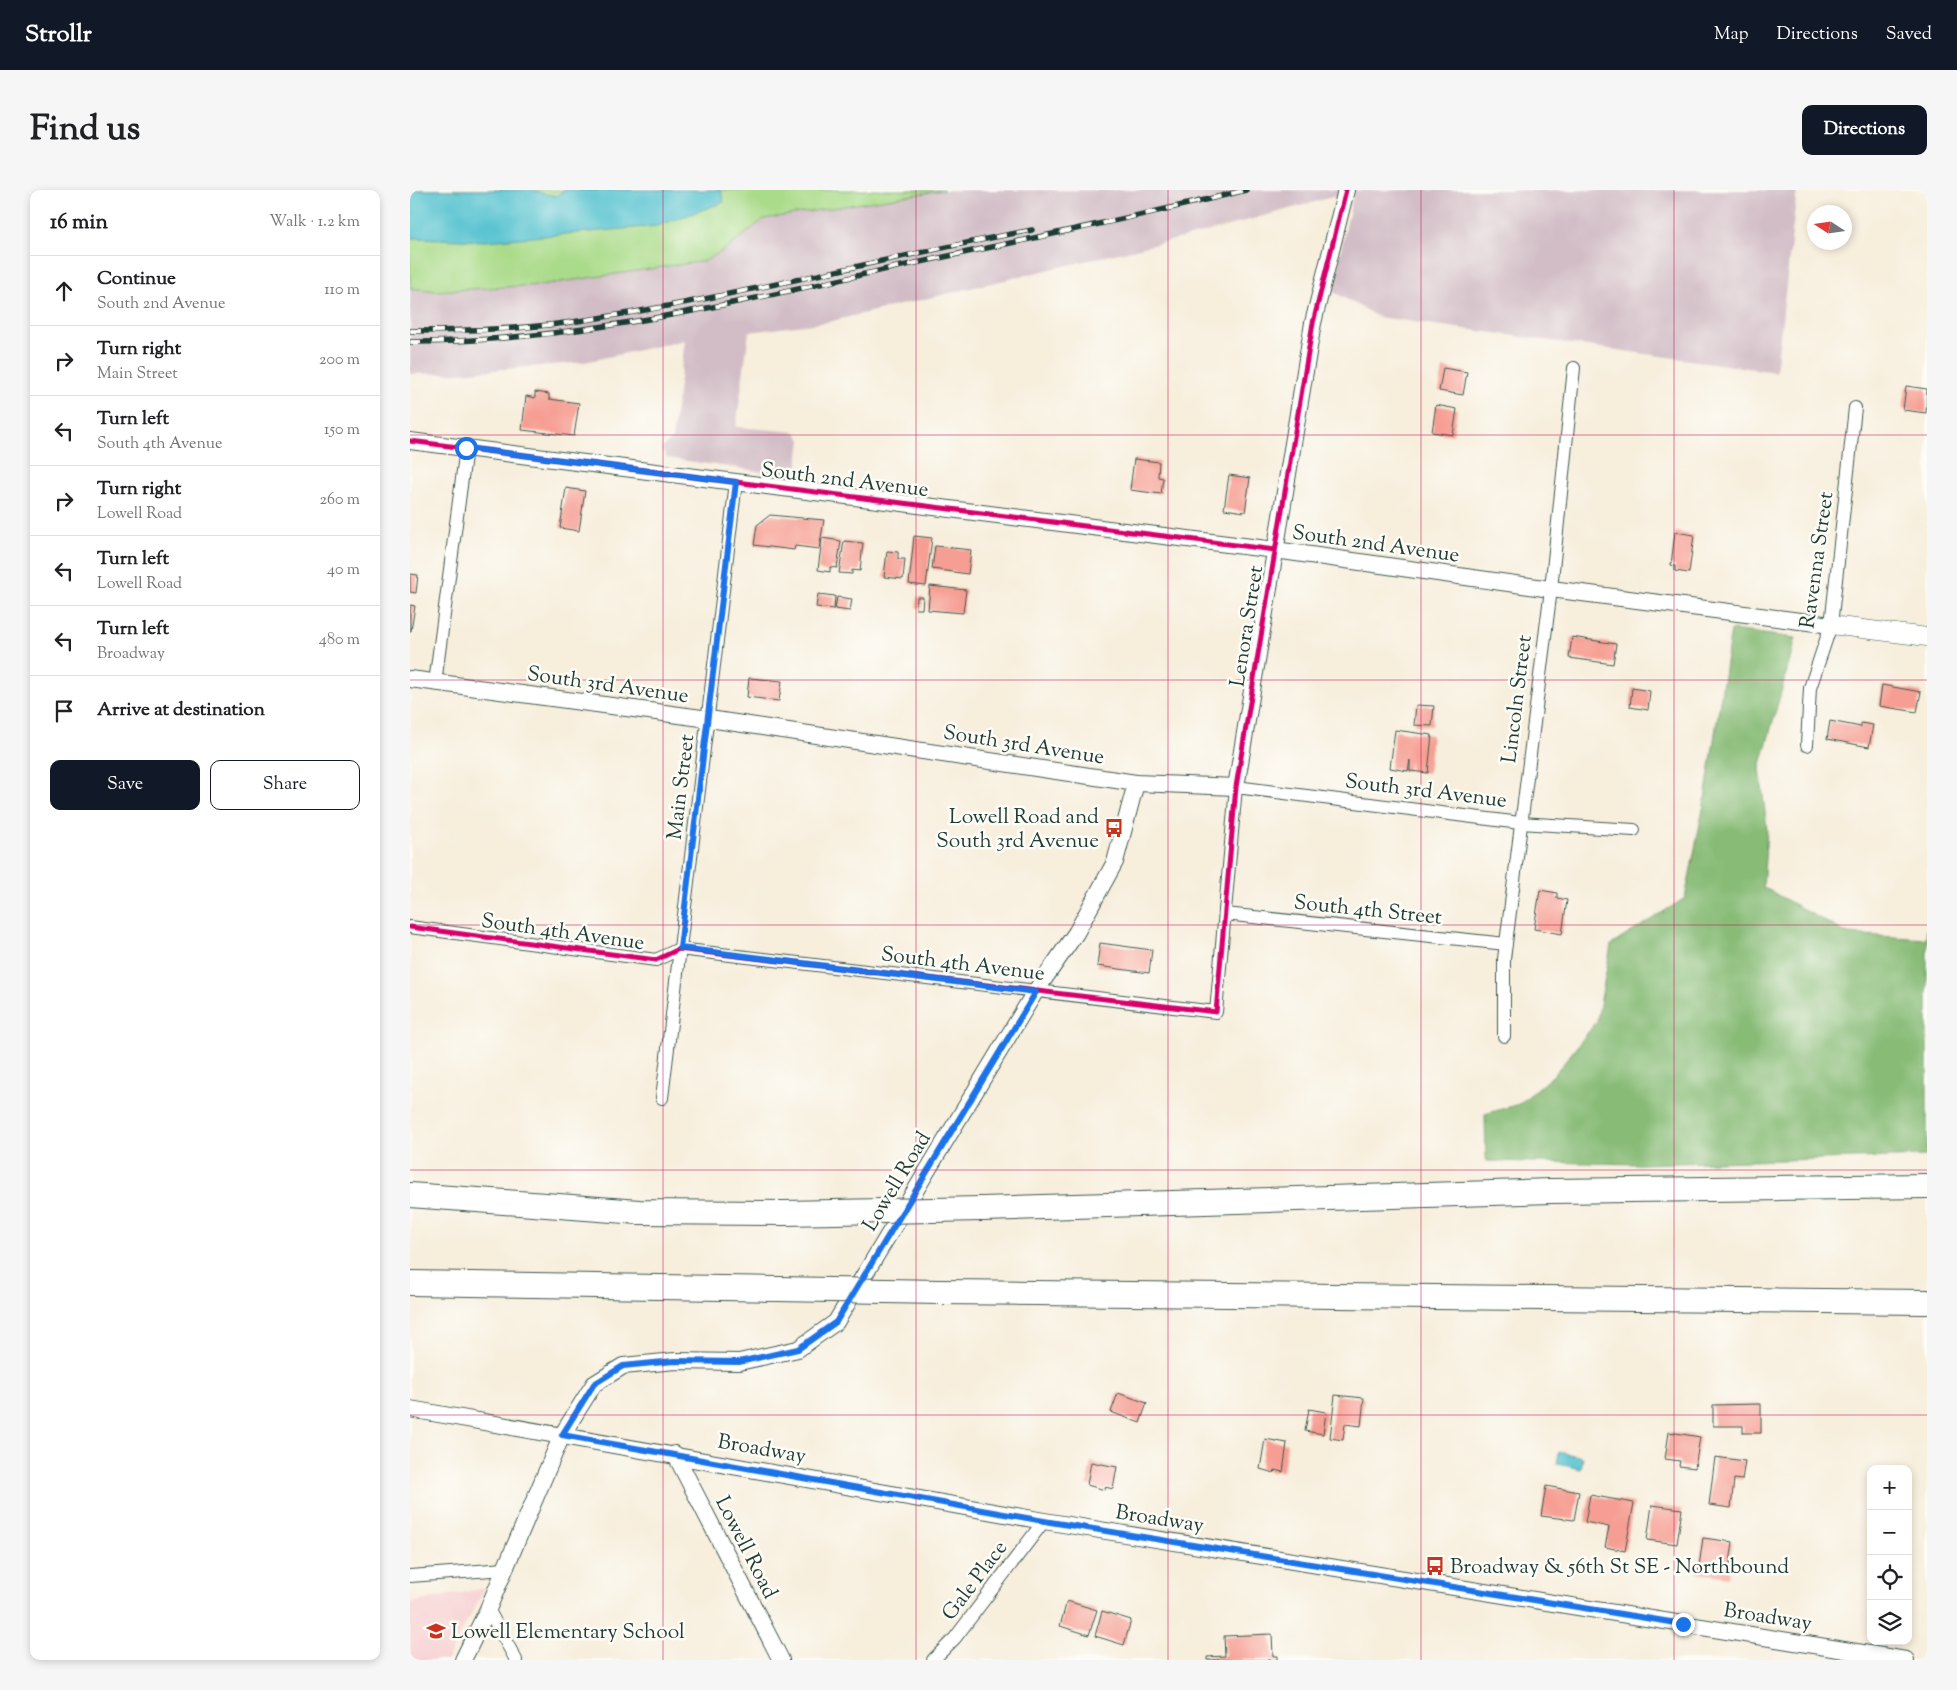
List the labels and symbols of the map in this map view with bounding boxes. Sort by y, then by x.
north arrow [1807,205,1852,250]
route start [455,437,478,460]
street label: South 2nd Avenue [759,456,930,506]
street label: Ravenna Street [1794,490,1842,631]
street label: South 2nd Avenue [1290,518,1461,572]
street label: Lenora Street [1224,564,1272,689]
street label: Lincoln Street [1495,634,1541,765]
street label: South 3rd Avenue [525,660,690,712]
street label: South 3rd Avenue [941,718,1106,774]
street label: Main Street [661,733,703,842]
street label: South 3rd Avenue [1343,767,1508,817]
place label: Lowell Road and South 3rd Avenue [936,803,1099,857]
bus stop icon: Lowell Road and South 3rd Avenue [1103,817,1125,839]
street label: South 4th Street [1292,888,1443,934]
street label: South 4th Avenue [479,907,646,959]
street label: South 4th Avenue [879,940,1046,990]
street label: Lowell Road [856,1126,939,1238]
street label: Broadway [715,1427,809,1473]
street label: Lowell Road [706,1491,784,1605]
street label: Broadway [1113,1498,1207,1542]
street label: Gale Place [936,1535,1016,1627]
place label: Broadway & 56th St SE - Northbound [1450,1553,1789,1583]
bus stop icon: Broadway & 56th St SE - Northbound [1424,1555,1446,1577]
street label: Broadway [1721,1596,1815,1640]
route end [1672,1613,1695,1636]
place label: Lowell Elementary School [451,1618,685,1648]
school or university icon: Lowell Elementary School [425,1620,447,1642]

